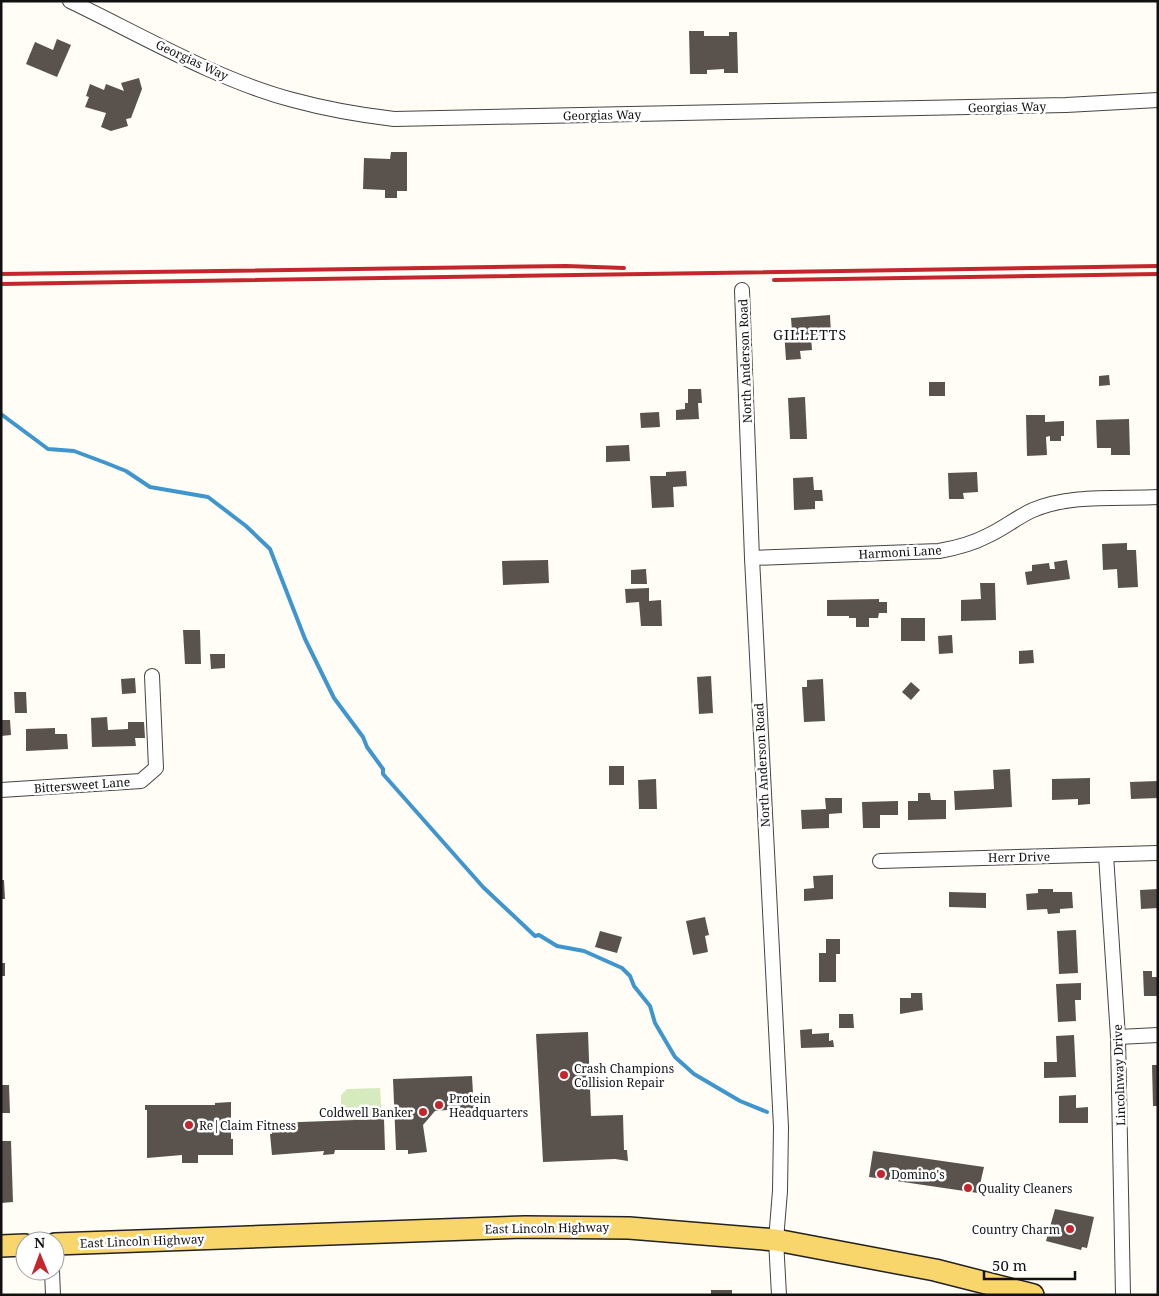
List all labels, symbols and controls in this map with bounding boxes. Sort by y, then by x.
street label: Georgias Way [153,36,231,84]
street label: Georgias Way [968,98,1046,116]
street label: Georgias Way [563,106,641,124]
street label: North Anderson Road [734,298,756,423]
district label: GILLETTS [773,325,847,344]
street label: Harmoni Lane [858,541,942,563]
street label: North Anderson Road [750,702,774,828]
street label: Bittersweet Lane [33,773,131,797]
street label: Herr Drive [988,848,1050,866]
street label: Lincolnway Drive [1109,1024,1129,1126]
place label: Crash Champions Collision Repair [574,1060,674,1091]
marker: Crash Champions Collision Repair [558,1069,570,1081]
place label: Protein Headquarters [449,1090,528,1121]
marker: Protein Headquarters [433,1099,445,1111]
place label: Coldwell Banker [319,1104,413,1121]
marker: Coldwell Banker [417,1106,429,1118]
place label: Re|Claim Fitness [199,1117,296,1134]
marker: Re|Claim Fitness [183,1119,195,1131]
place label: Domino's [891,1166,945,1183]
marker: Domino's [875,1168,887,1180]
place label: Quality Cleaners [978,1180,1072,1197]
marker: Quality Cleaners [962,1182,974,1194]
street label: East Lincoln Highway [485,1218,610,1238]
place label: Country Charm [972,1221,1060,1238]
marker: Country Charm [1064,1223,1076,1235]
street label: East Lincoln Highway [79,1230,205,1252]
north arrow [15,1231,65,1281]
text: N [34,1233,45,1252]
scale bar [984,1248,1075,1280]
text: 50 m [992,1255,1027,1275]

